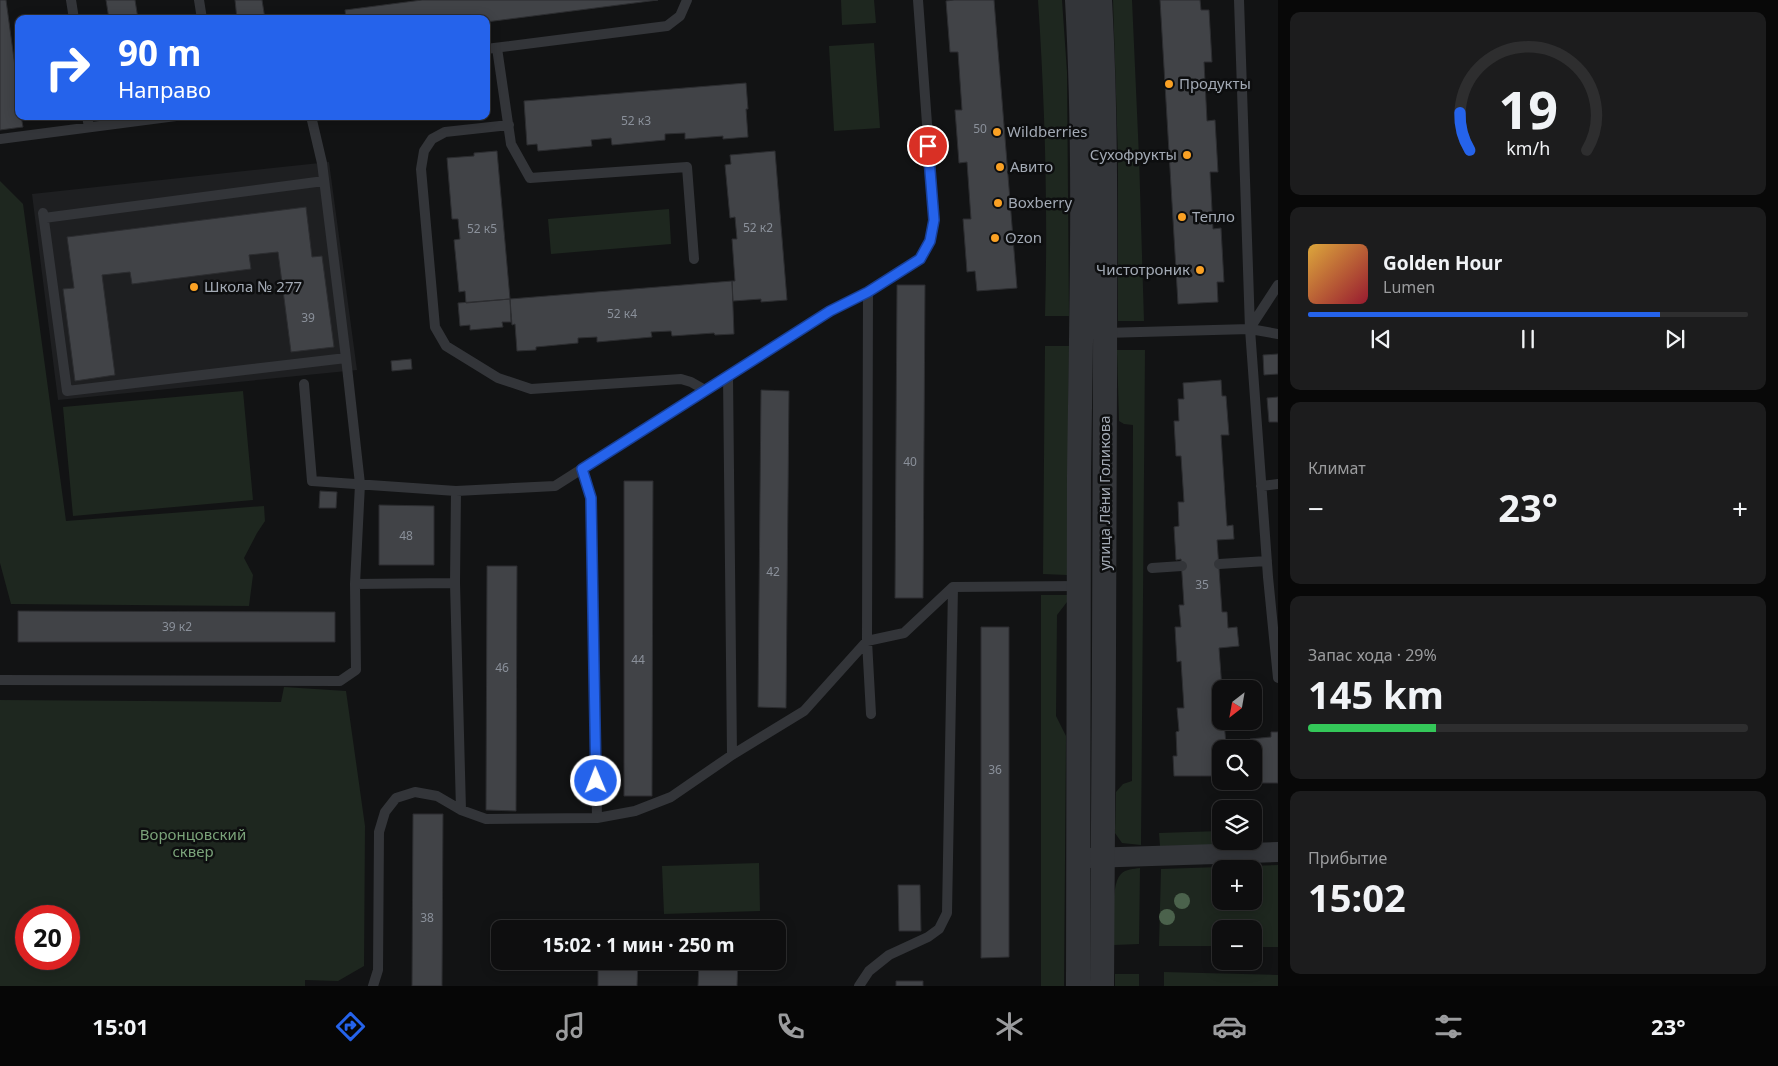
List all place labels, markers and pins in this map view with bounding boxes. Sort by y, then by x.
place label: Продукты [1179,73,1251,93]
marker: Продукты [1163,78,1175,90]
place label: Wildberries [1007,121,1088,141]
pin [907,125,949,167]
marker: Wildberries [991,126,1003,138]
place label: Сухофрукты [1090,144,1177,164]
marker: Сухофрукты [1181,149,1193,161]
place label: Авито [1010,156,1053,176]
marker: Авито [994,161,1006,173]
place label: Boxberry [1008,192,1073,212]
marker: Boxberry [992,197,1004,209]
place label: Тепло [1192,206,1235,226]
marker: Тепло [1176,211,1188,223]
place label: Ozon [1005,227,1042,247]
marker: Ozon [989,232,1001,244]
place label: Чистотроник [1096,259,1190,279]
marker: Чистотроник [1194,264,1206,276]
place label: Школа № 277 [204,276,302,296]
marker: Школа № 277 [188,281,200,293]

